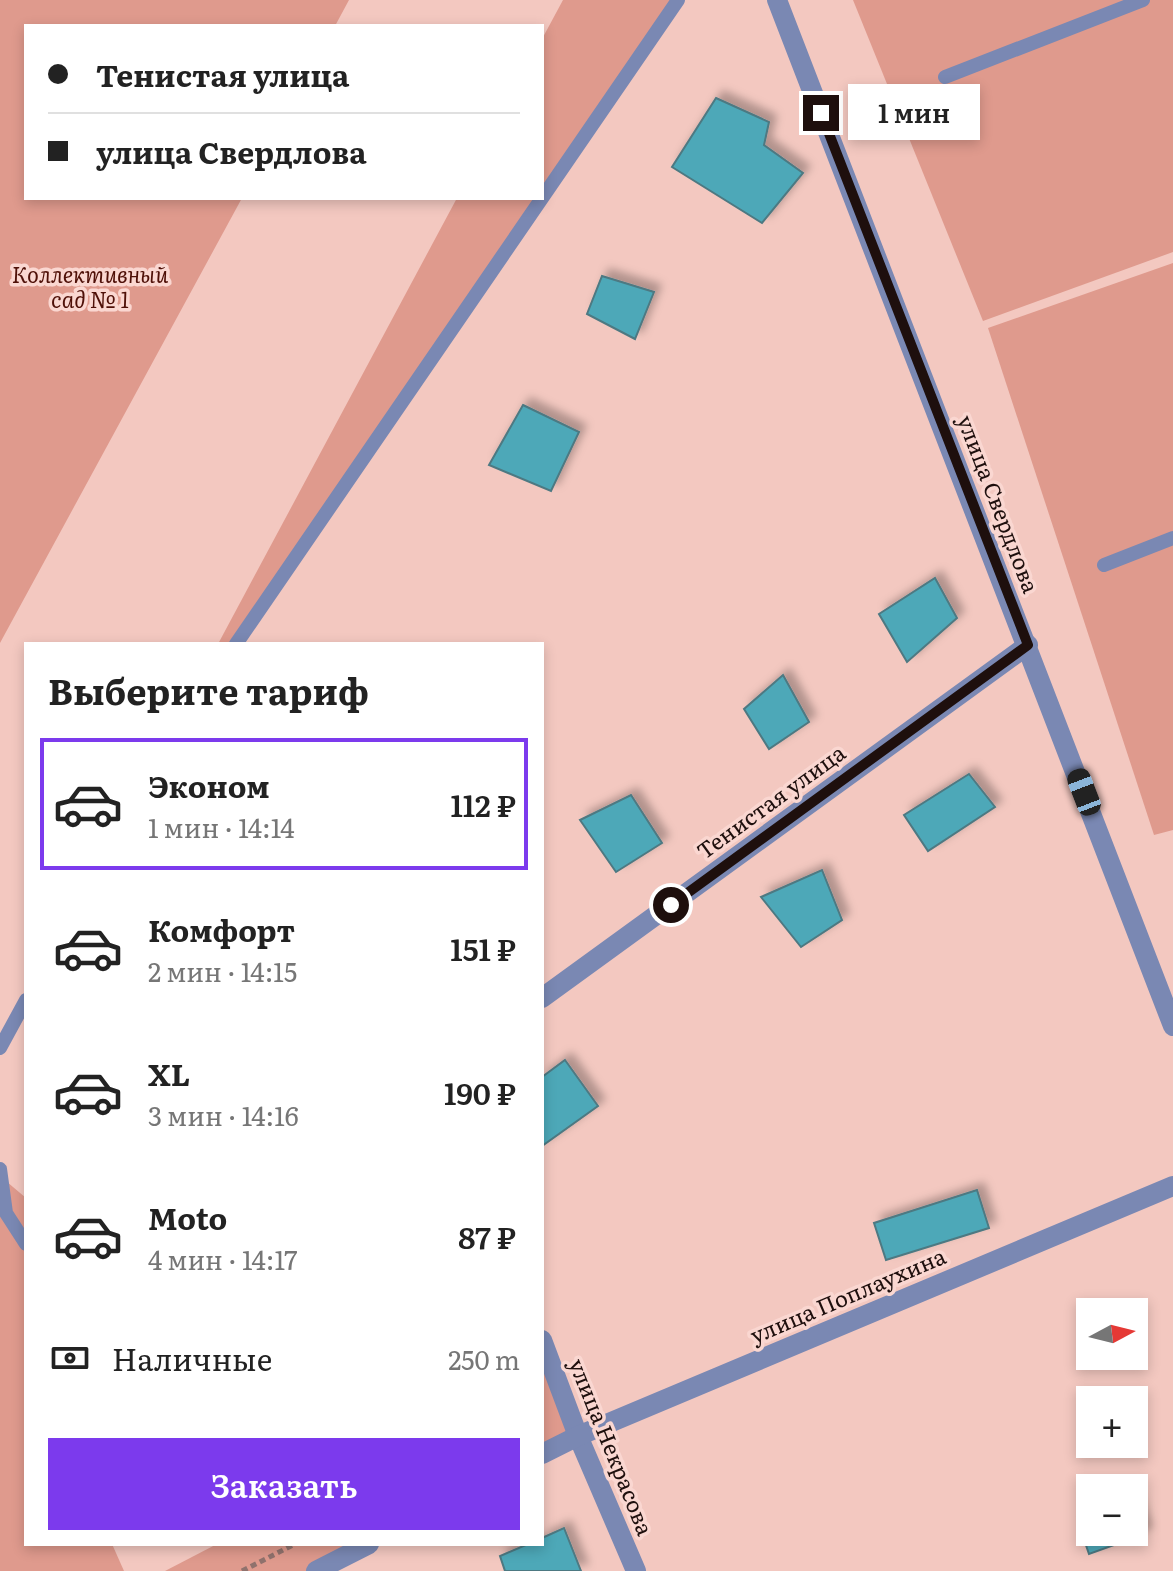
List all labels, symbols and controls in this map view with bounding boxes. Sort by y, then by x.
text: Тенистая улица [96,52,349,96]
callout: 1 мин [849,85,981,141]
text: 1 мин [878,92,950,131]
route end [803,95,839,131]
text: улица Свердлова [96,129,367,173]
park label: Коллективный сад № 1 [12,257,168,315]
street label: улица Свердлова [950,410,1049,597]
text: Выберите тариф [48,663,369,716]
street label: Тенистая улица [689,735,851,866]
text: Эконом [148,763,270,807]
car [1064,765,1104,819]
icon: car [52,768,124,840]
text: 112 ₽ [450,782,516,826]
text: 1 мин · 14:14 [148,807,295,846]
route start [653,887,689,923]
text: Комфорт [148,907,295,951]
icon: car [52,912,124,984]
text: 151 ₽ [450,926,516,970]
text: 2 мин · 14:15 [148,951,297,990]
text: XL [148,1051,190,1095]
icon: car [52,1056,124,1128]
text: 190 ₽ [444,1070,516,1114]
text: 3 мин · 14:16 [148,1095,299,1134]
text: Moto [148,1195,227,1239]
icon: car [52,1200,124,1272]
text: 87 ₽ [458,1214,516,1258]
street label: улица Поплаухина [744,1238,951,1351]
text: 4 мин · 14:17 [148,1239,297,1278]
north arrow [1076,1298,1148,1370]
map controls [1076,1298,1148,1546]
icon: cash [48,1336,92,1380]
text: Наличные [112,1336,272,1380]
text: 250 m [448,1339,520,1378]
street label: улица Некрасова [562,1353,663,1540]
button: + [1076,1386,1148,1458]
button: Заказать [48,1438,520,1530]
button: − [1076,1474,1148,1546]

